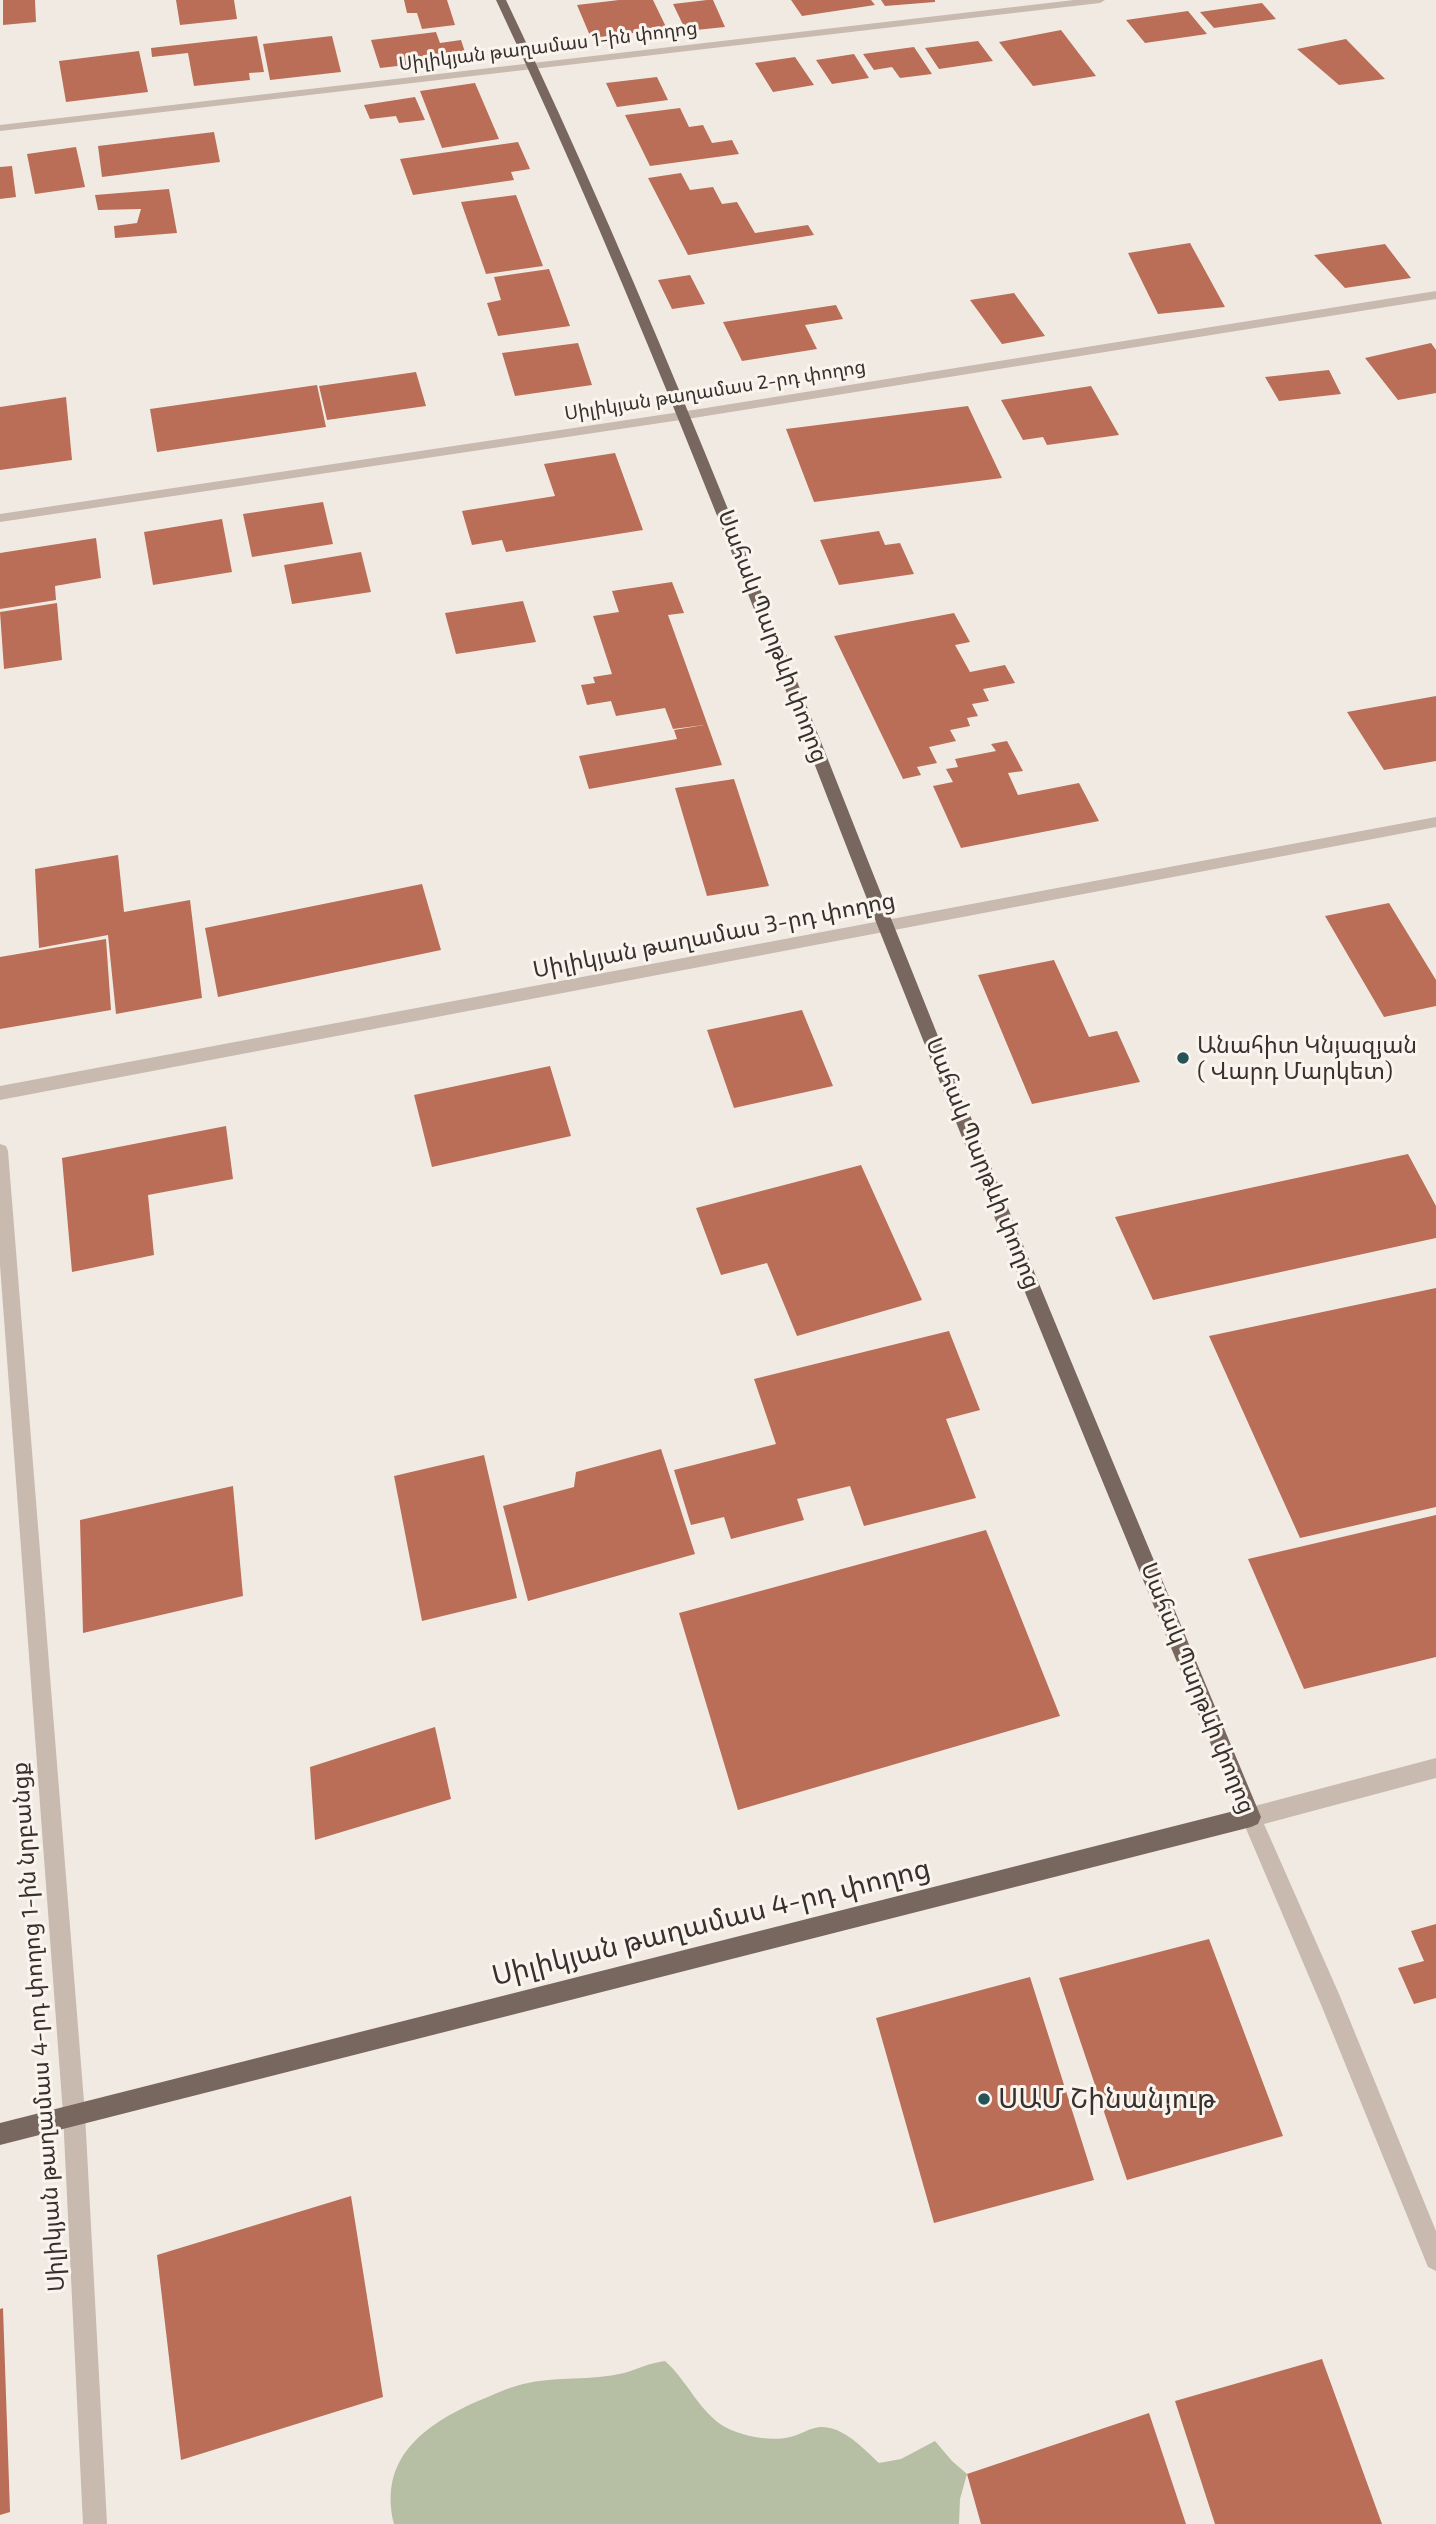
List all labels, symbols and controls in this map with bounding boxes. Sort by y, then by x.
street label: Սիլիկյան թաղամաս 1-ին փողոց [397,16,699,76]
street label: Սիլիկյան թաղամաս 2-րդ փողոց [563,355,867,425]
street label: Սահակ Պարթևի փողոց [712,506,834,766]
street label: Սիլիկյան թաղամաս 3-րդ փողոց [530,886,898,984]
place label: Անահիտ Կնյազյան ( Վարդ Մարկետ) [1197,1031,1417,1085]
street label: Սահակ Պարթևի փողոց [920,1033,1046,1293]
marker: Անահիտ Կնյազյան ( Վարդ Մարկետ) [1175,1050,1191,1066]
street label: Սահակ Պարթևի փողոց [1135,1558,1261,1818]
street label: Սիլիկյան թաղամաս 4-րդ փողոց 1-ին նրբանցք [6,1761,70,2293]
street label: Սիլիկյան թաղամաս 4-րդ փողոց [488,1851,934,1993]
place label: ՍԱՄ Շինանյութ [998,2082,1216,2116]
marker: ՍԱՄ Շինանյութ [976,2091,992,2107]

